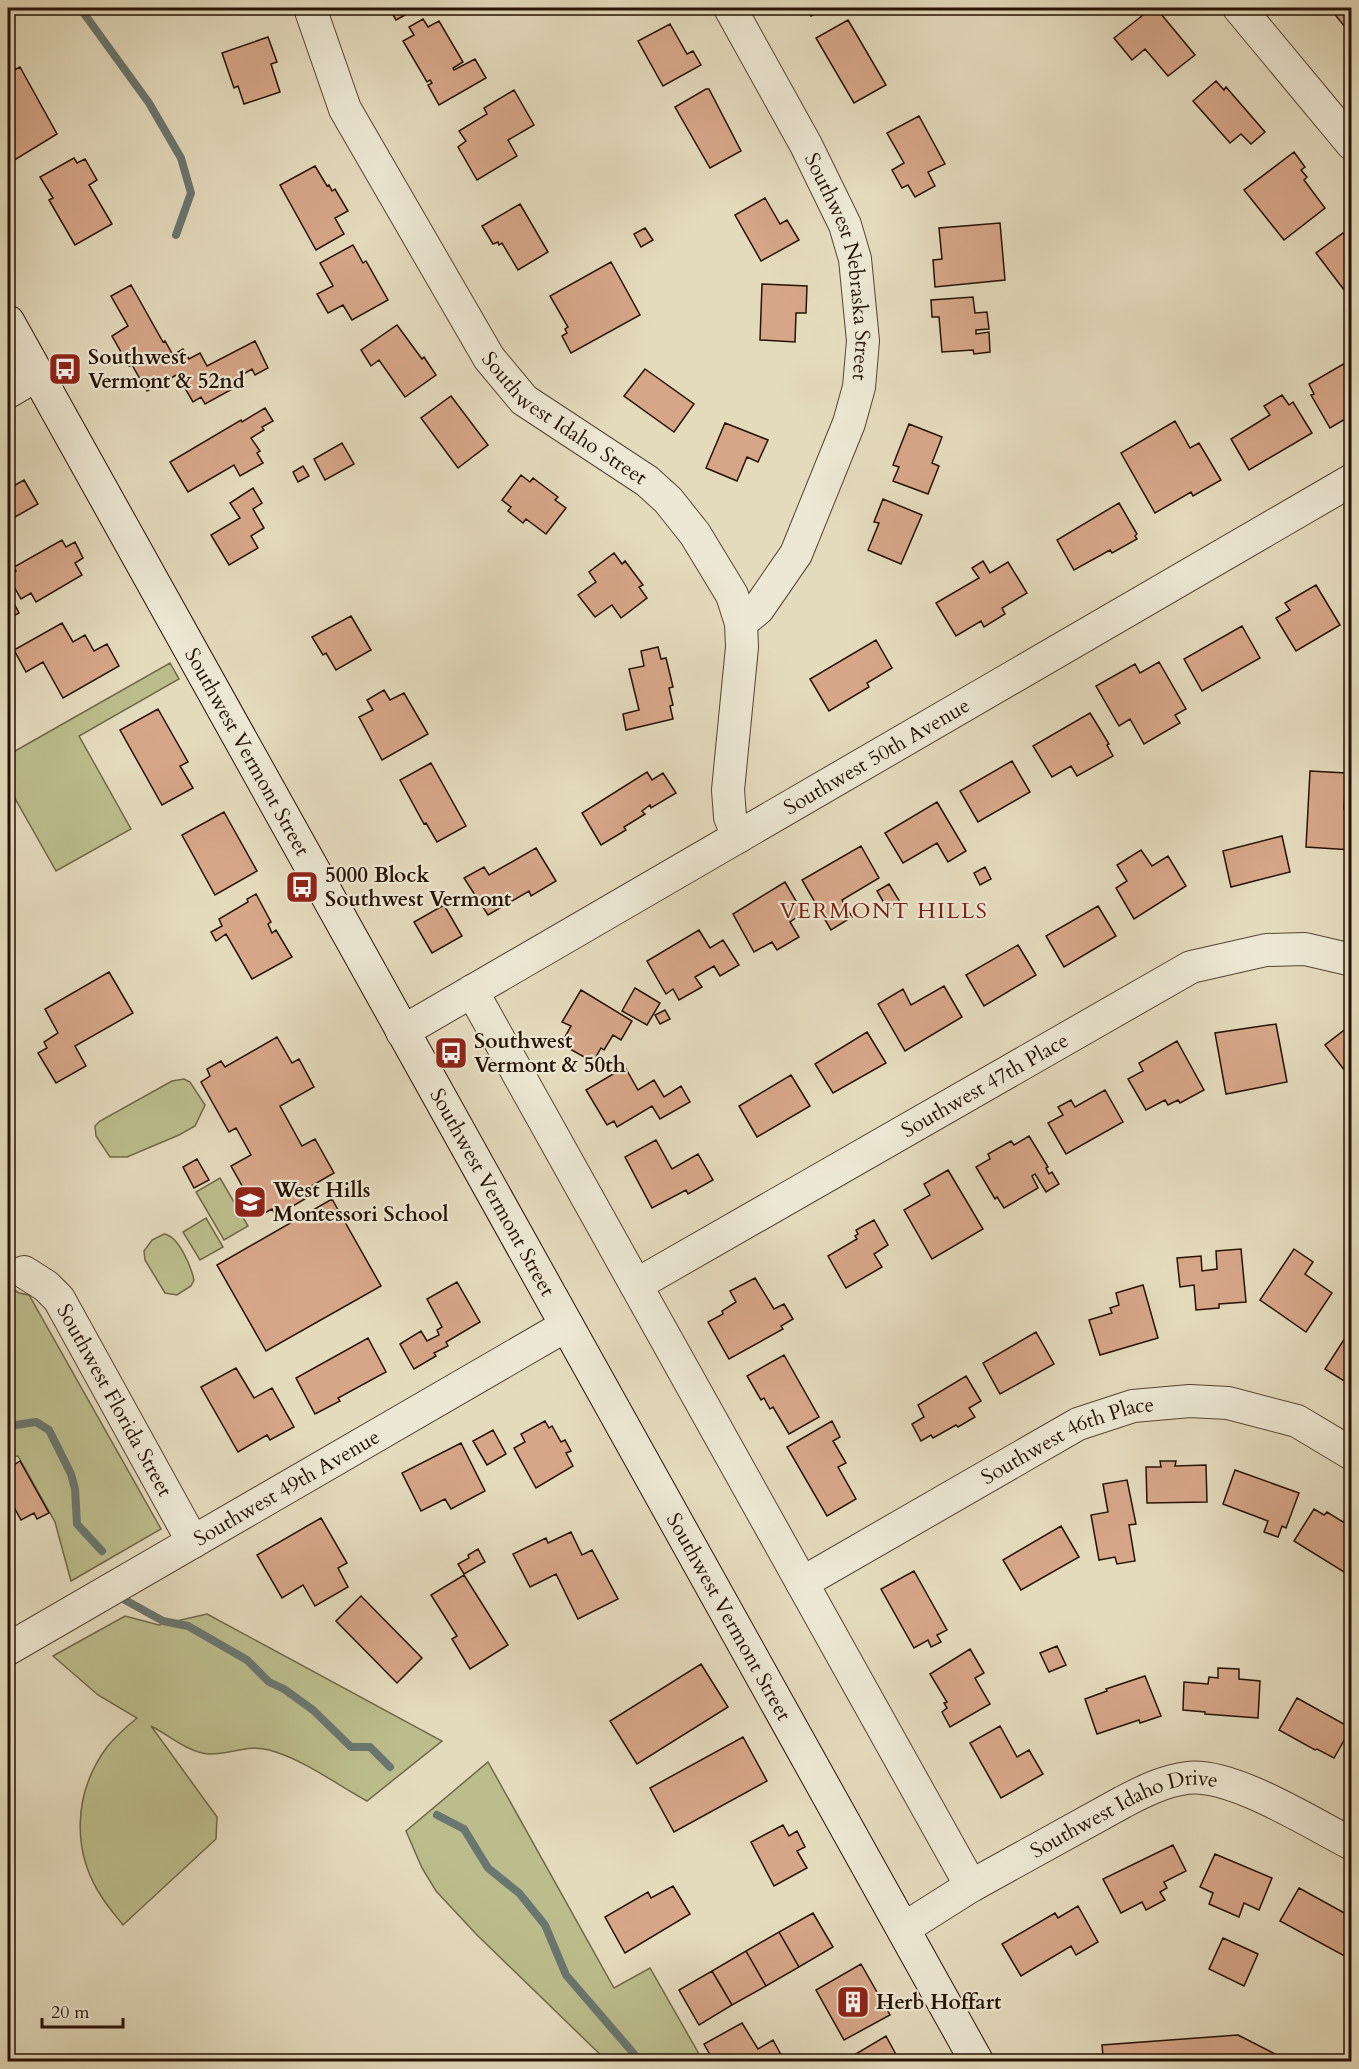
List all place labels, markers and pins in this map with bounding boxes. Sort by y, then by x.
place label: Southwest Vermont & 52nd [88,343,245,396]
bus stop icon: Southwest Vermont & 52nd [47,351,83,387]
place label: 5000 Block Southwest Vermont [325,861,512,914]
bus stop icon: 5000 Block Southwest Vermont [284,869,320,905]
place label: Southwest Vermont & 50th [474,1027,626,1080]
bus stop icon: Southwest Vermont & 50th [433,1035,469,1071]
place label: West Hills Montessori School [272,1176,449,1229]
school or university icon: West Hills Montessori School [232,1184,268,1220]
building icon: Herb Hoffart [835,1984,871,2020]
place label: Herb Hoffart [876,1988,1002,2017]

